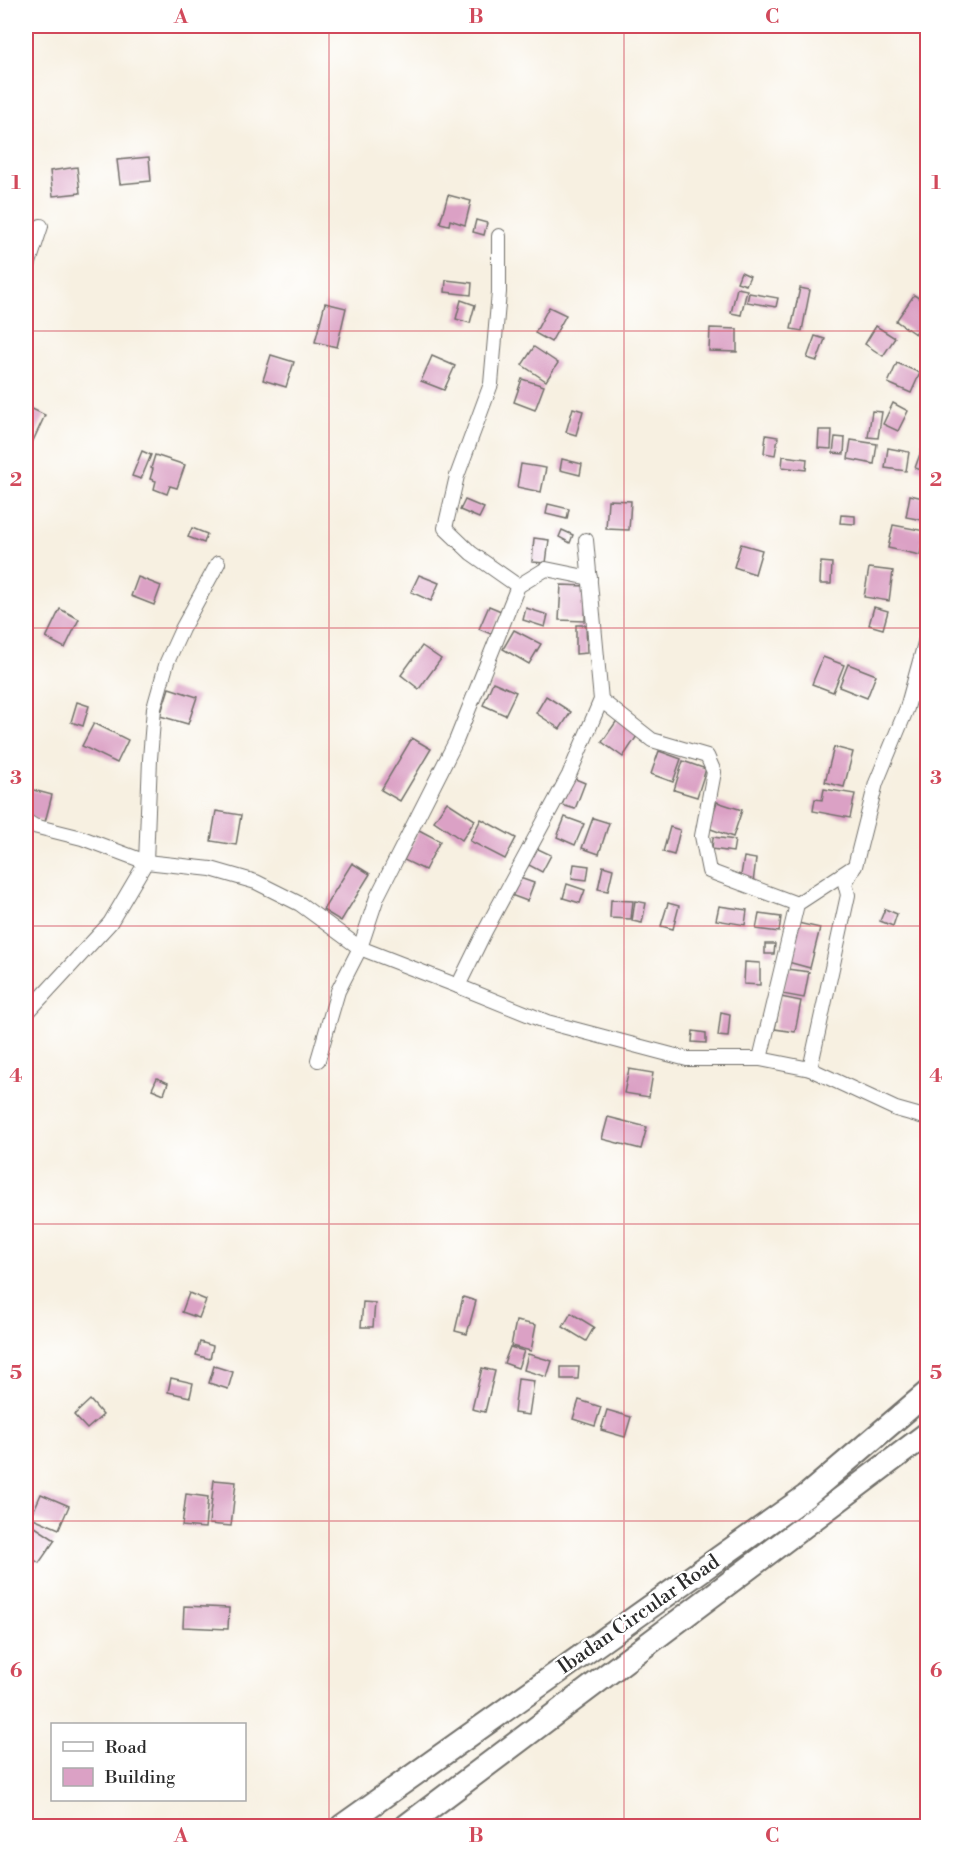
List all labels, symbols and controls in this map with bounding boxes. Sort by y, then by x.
text: A [173,5,189,30]
text: B [468,5,484,30]
text: C [765,5,779,30]
text: 1 [11,171,21,196]
text: 1 [931,171,941,196]
text: 2 [10,468,22,493]
text: 2 [930,468,942,493]
text: 3 [10,766,22,791]
text: 3 [930,766,942,791]
text: 4 [9,1064,23,1089]
text: 4 [929,1064,943,1089]
text: 5 [10,1361,22,1386]
text: 5 [930,1361,942,1386]
street label: Ibadan Circular Road [553,1549,725,1680]
text: 6 [10,1659,23,1684]
text: 6 [930,1659,943,1684]
legend [51,1723,246,1801]
text: Road [105,1736,148,1759]
text: Building [104,1766,176,1789]
text: A [173,1824,189,1849]
text: B [468,1824,484,1849]
text: C [765,1824,779,1849]

